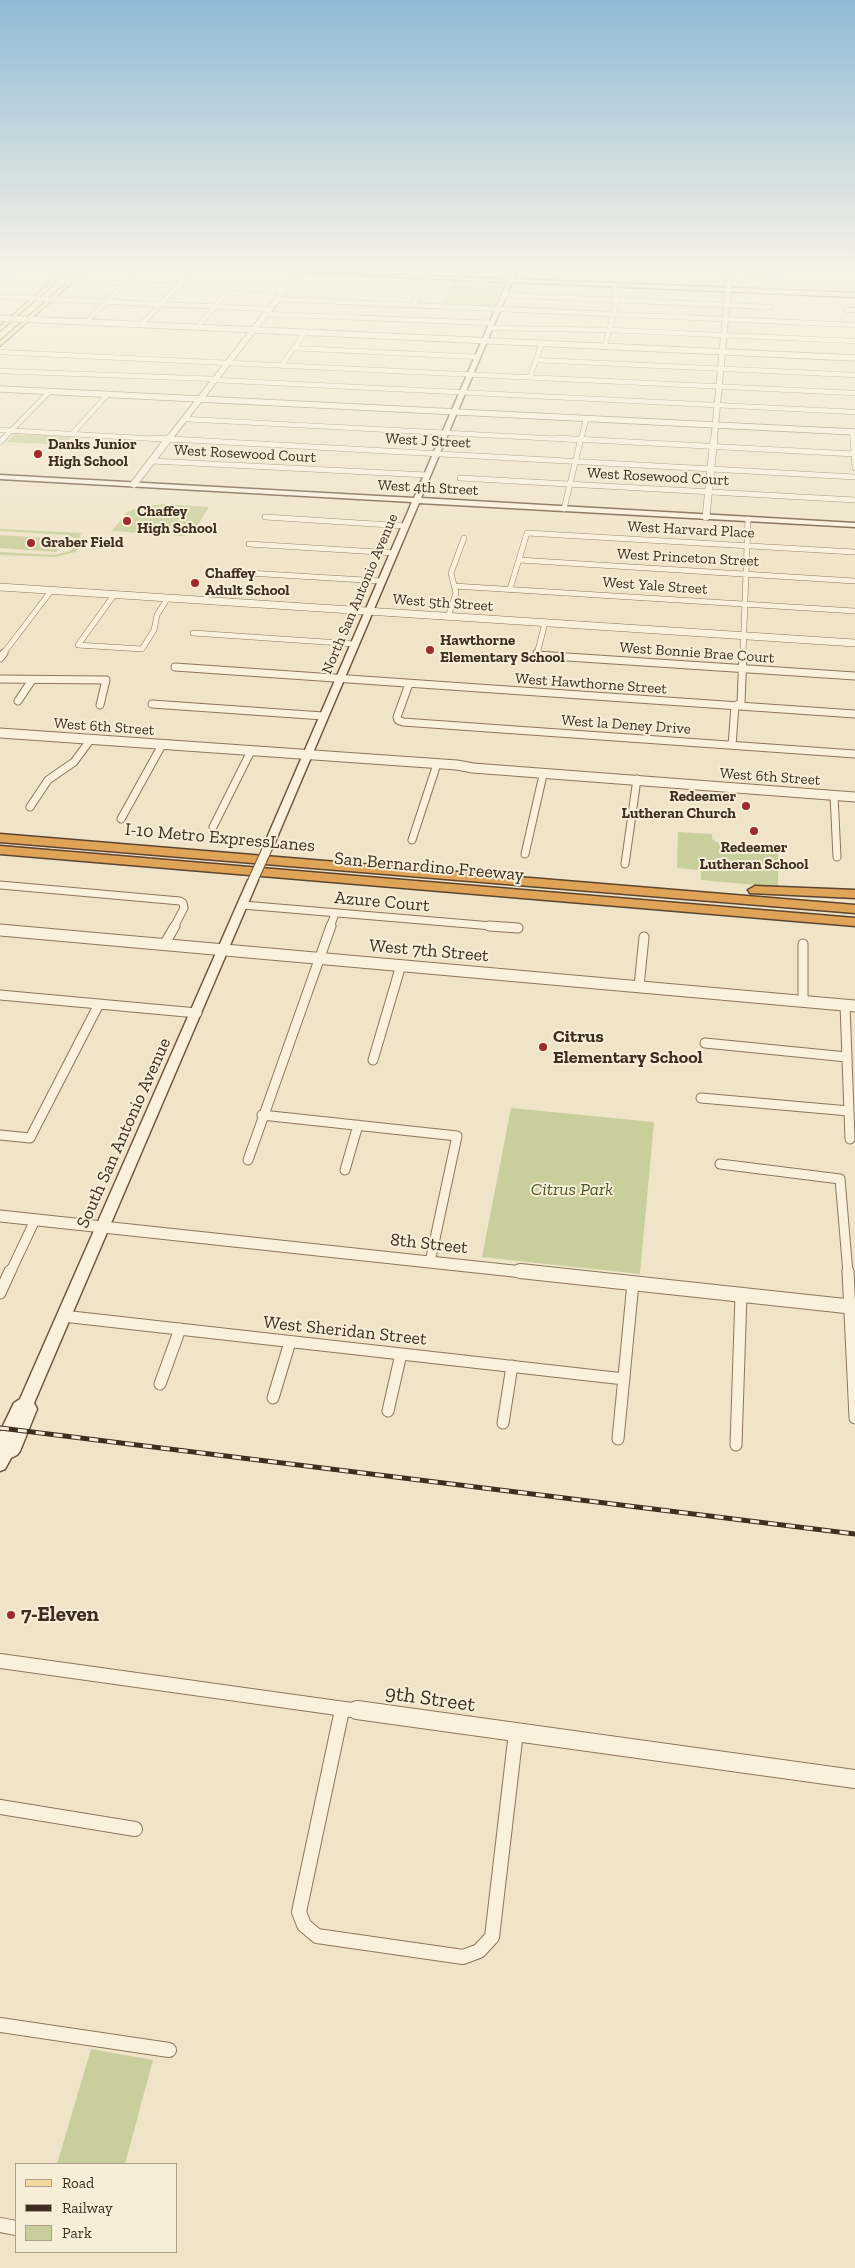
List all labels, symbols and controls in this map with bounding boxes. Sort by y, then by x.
street label: West J Street [385,430,471,452]
place label: Danks Junior High School [48,436,137,471]
street label: West Rosewood Court [174,441,316,467]
marker: Danks Junior High School [32,448,44,460]
street label: West Rosewood Court [587,464,729,490]
street label: West 4th Street [377,476,479,500]
place label: Chaffey High School [137,503,217,538]
street label: North San Antonio Avenue [318,511,402,677]
marker: Chaffey High School [121,515,133,527]
street label: West Harvard Place [627,518,755,542]
place label: Graber Field [41,534,123,552]
marker: Graber Field [25,537,37,549]
street label: West Princeton Street [616,545,760,571]
place label: Chaffey Adult School [205,565,290,600]
street label: West Yale Street [602,573,708,599]
marker: Chaffey Adult School [189,577,201,589]
street label: West 5th Street [392,591,494,615]
place label: Hawthorne Elementary School [440,632,565,667]
street label: West Bonnie Brae Court [619,639,775,667]
marker: Hawthorne Elementary School [424,644,436,656]
street label: West Hawthorne Street [515,670,667,698]
street label: West la Deney Drive [561,711,691,739]
street label: West 6th Street [53,715,155,739]
street label: West 6th Street [719,765,821,789]
place label: Redeemer Lutheran Church [622,788,736,823]
marker: Redeemer Lutheran Church [740,800,752,812]
street label: I-10 Metro ExpressLanes [124,819,316,857]
marker: Redeemer Lutheran School [748,825,760,837]
place label: Redeemer Lutheran School [700,839,808,874]
street label: San Bernardino Freeway [333,848,525,886]
street label: Azure Court [334,887,430,917]
street label: West 7th Street [368,935,490,967]
place label: Citrus Elementary School [553,1026,703,1068]
street label: South San Antonio Avenue [72,1034,176,1232]
marker: Citrus Elementary School [537,1041,549,1053]
park label: Citrus Park [531,1179,613,1201]
street label: 8th Street [389,1229,469,1259]
street label: West Sheridan Street [262,1312,428,1350]
place label: 7-Eleven [21,1602,99,1628]
marker: 7-Eleven [5,1609,17,1621]
street label: 9th Street [383,1680,477,1718]
legend [15,2163,178,2253]
text: Road [62,2174,94,2192]
text: Railway [62,2199,113,2217]
text: Park [62,2224,92,2242]

